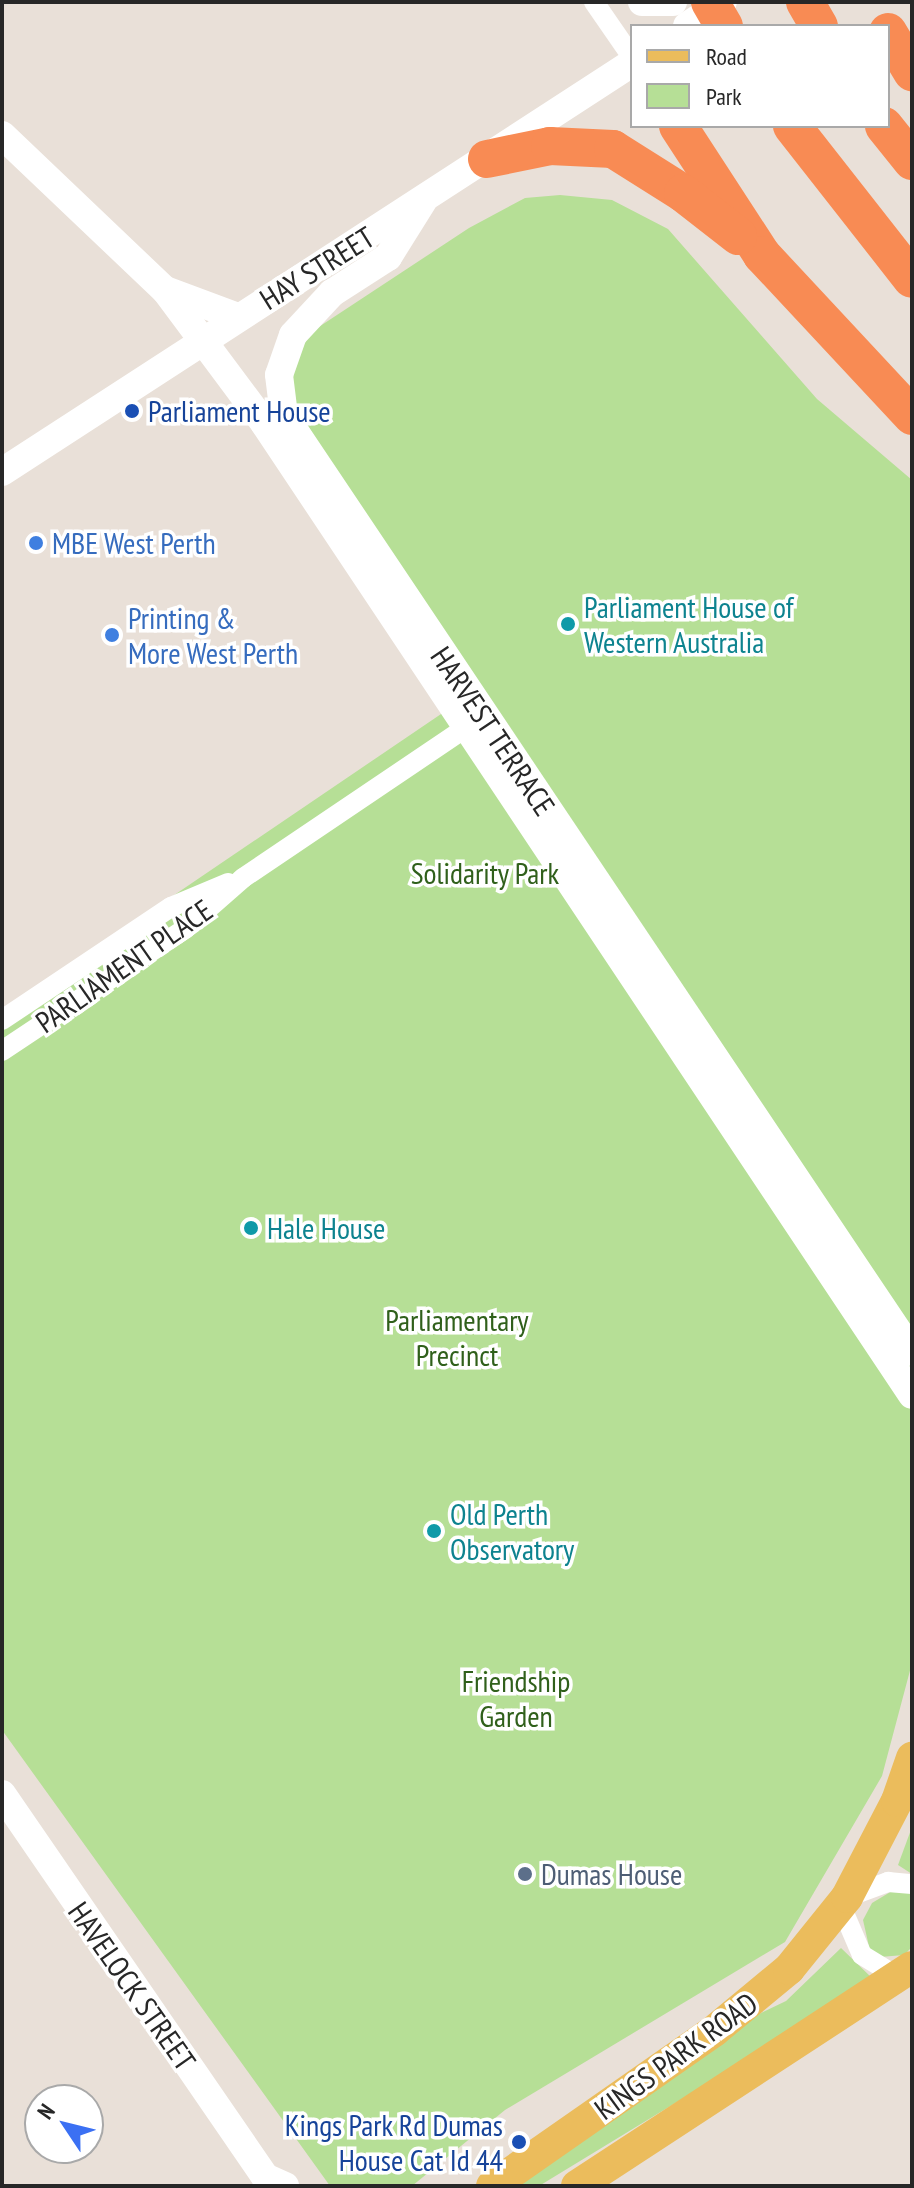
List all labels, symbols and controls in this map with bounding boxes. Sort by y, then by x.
legend [630,24,890,128]
text: Road [706,41,747,72]
text: Park [706,81,742,112]
street label: HAY STREET [253,219,381,317]
place label: Parliament House [148,393,331,429]
marker: Parliament House [123,402,141,420]
place label: MBE West Perth [52,525,216,561]
marker: MBE West Perth [27,534,45,552]
place label: Parliament House of Western Australia [584,589,793,660]
place label: Printing & More West Perth [128,600,299,670]
marker: Parliament House of Western Australia [559,615,577,633]
marker: Printing & More West Perth [103,626,121,644]
street label: HARVEST TERRACE [423,639,563,823]
park label: Solidarity Park [410,855,560,891]
street label: PARLIAMENT PLACE [28,891,220,1041]
place label: Hale House [267,1210,385,1246]
marker: Hale House [242,1219,260,1237]
park label: Parliamentary Precinct [385,1302,529,1372]
place label: Old Perth Observatory [450,1496,574,1566]
marker: Old Perth Observatory [425,1522,443,1540]
park label: Friendship Garden [462,1663,570,1734]
place label: Dumas House [541,1856,682,1892]
marker: Dumas House [516,1865,534,1883]
street label: HAVELOCK STREET [61,1895,203,2077]
street label: KINGS PARK ROAD [587,1985,765,2127]
north arrow [24,2084,104,2164]
text: N [31,2098,61,2124]
place label: Kings Park Rd Dumas House Cat Id 44 [284,2107,503,2178]
marker: Kings Park Rd Dumas House Cat Id 44 [510,2133,528,2151]

